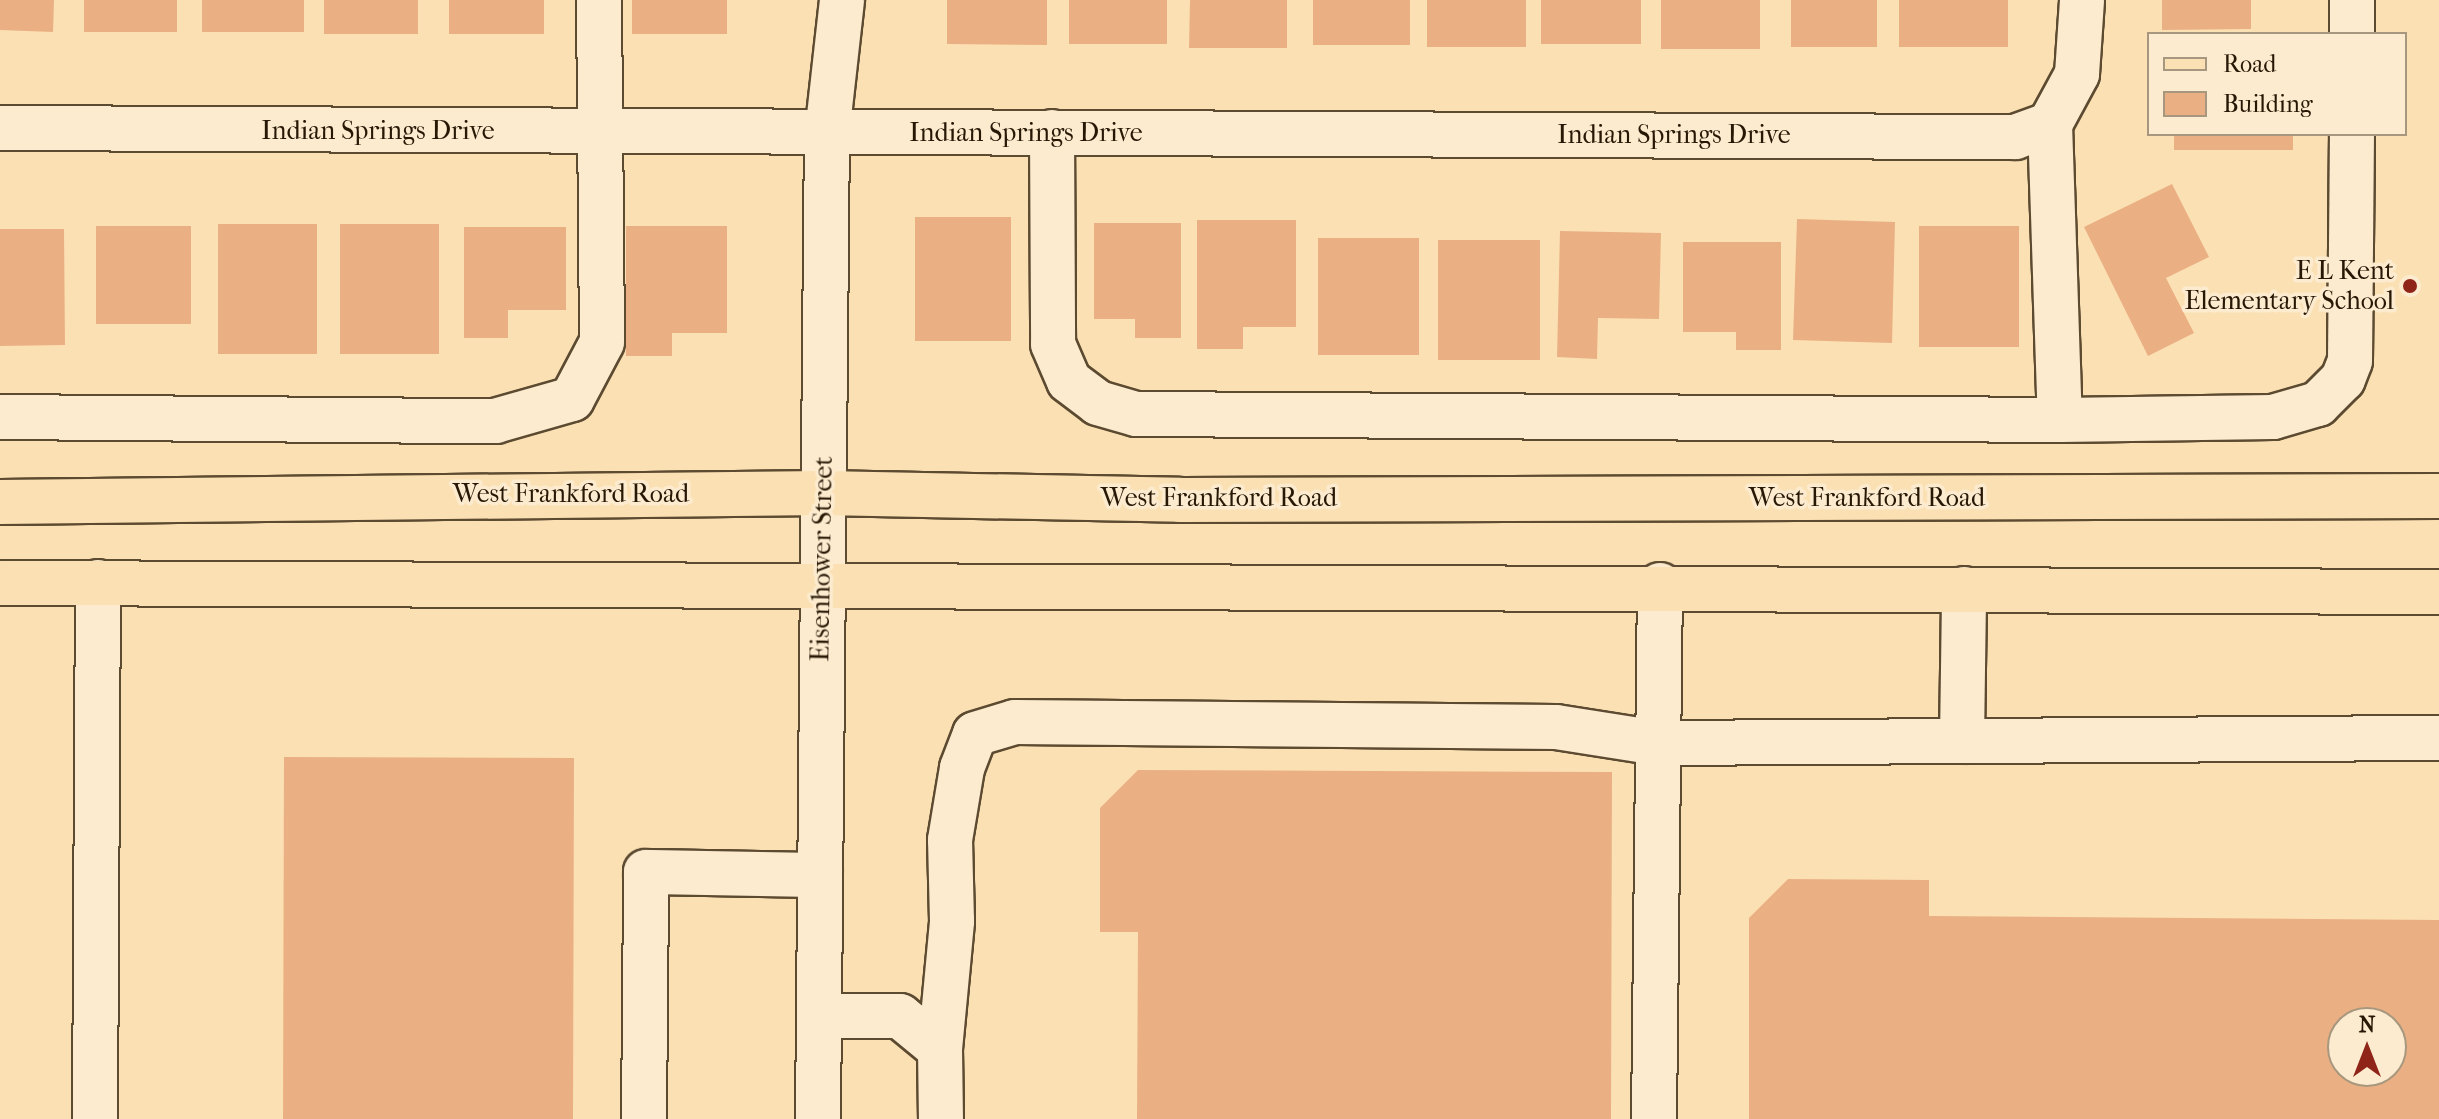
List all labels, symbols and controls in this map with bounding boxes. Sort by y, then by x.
legend [2147,32,2407,136]
text: Road [2223,50,2276,78]
text: Building [2223,90,2313,118]
street label: Indian Springs Drive [261,115,495,147]
street label: Indian Springs Drive [909,117,1143,149]
street label: Indian Springs Drive [1557,119,1791,151]
place label: E L Kent Elementary School [2185,255,2394,316]
marker: E L Kent Elementary School [2401,277,2419,295]
street label: Eisenhower Street [805,456,839,662]
street label: West Frankford Road [453,478,689,510]
street label: West Frankford Road [1101,482,1337,514]
street label: West Frankford Road [1749,482,1985,514]
north arrow [2327,1007,2407,1087]
text: N [2359,1012,2375,1038]

